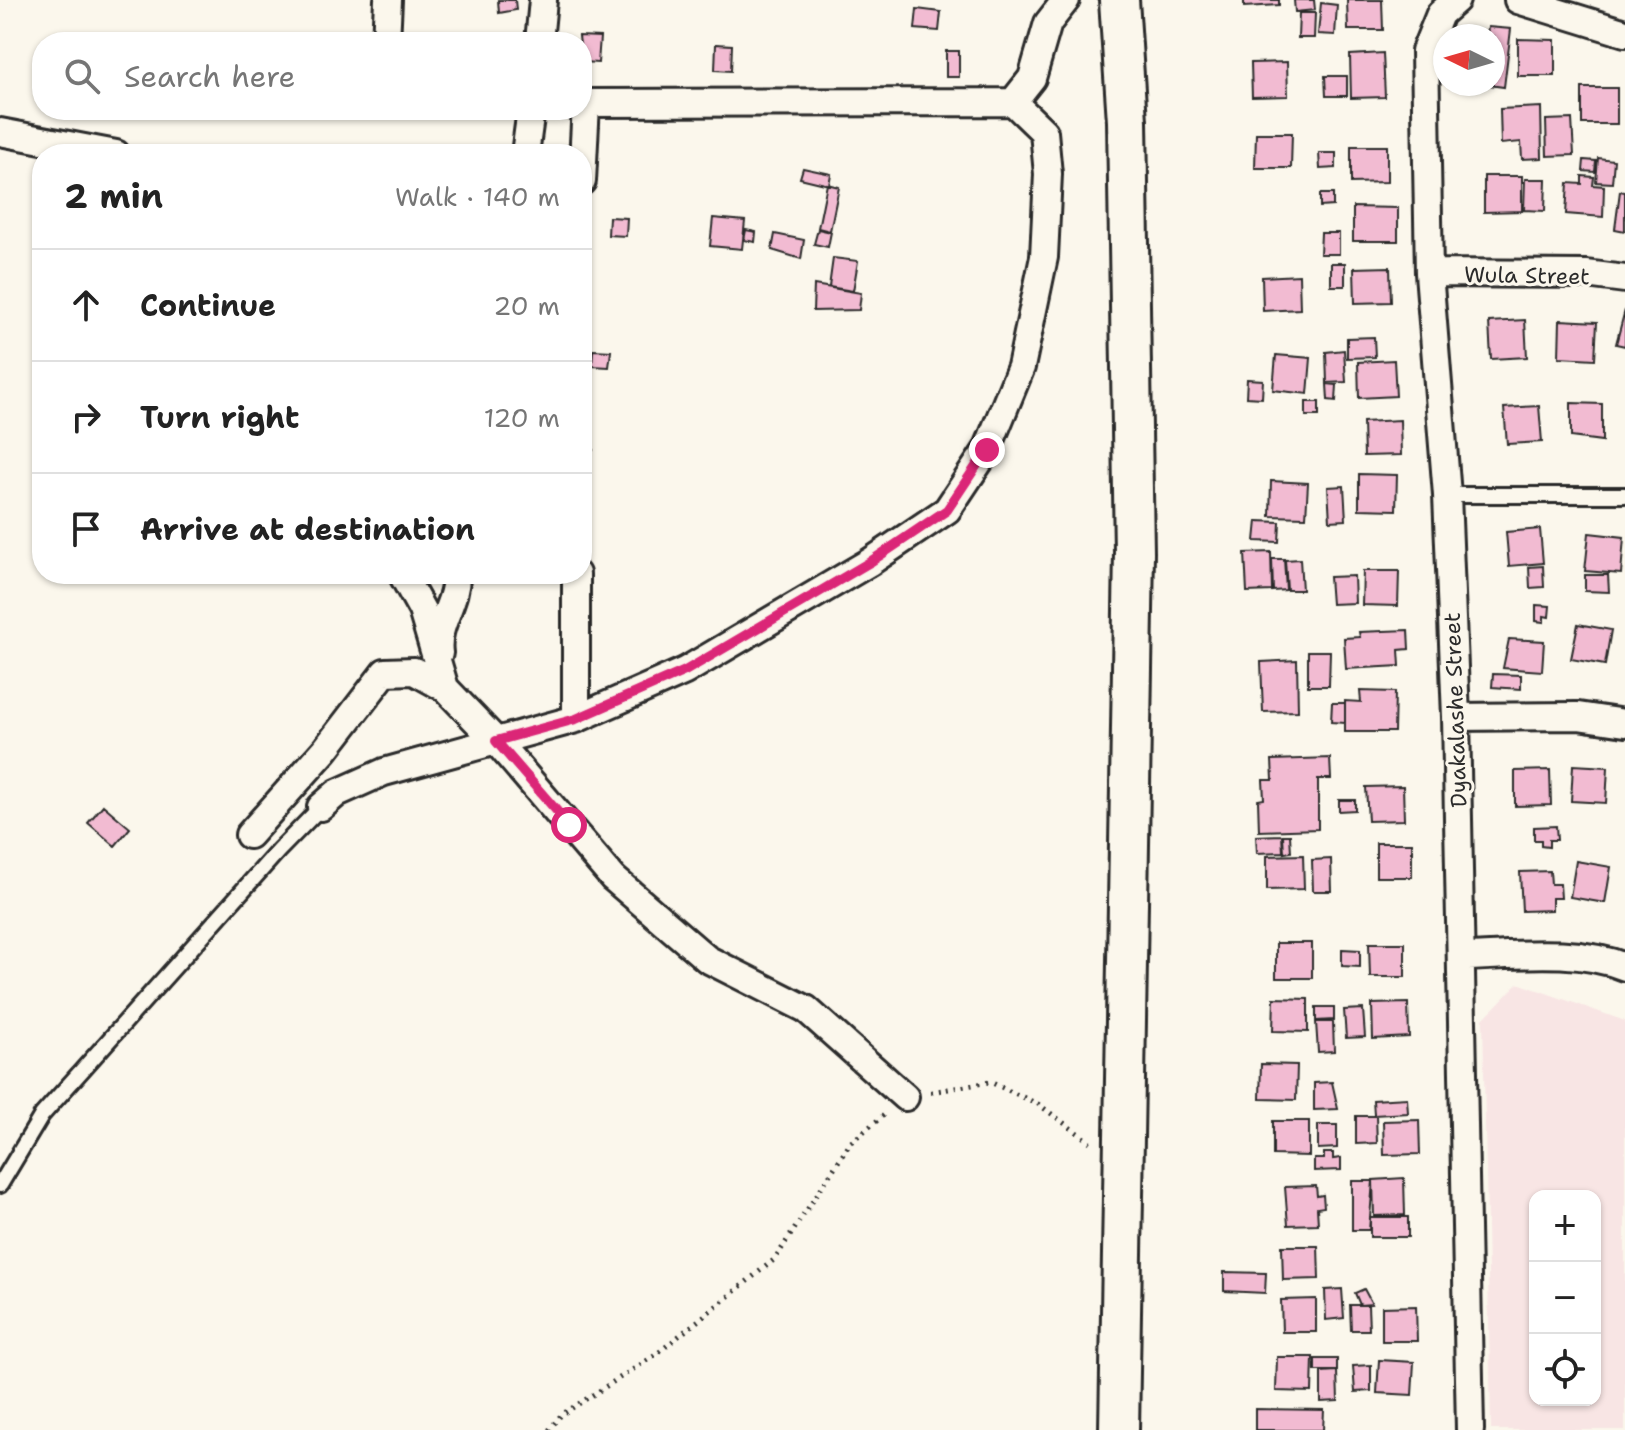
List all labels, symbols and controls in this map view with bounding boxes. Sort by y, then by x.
north arrow [1433,24,1505,96]
search box [32,32,592,120]
icon: search [60,54,104,98]
text: Search here [124,56,295,97]
text: 2 min [64,173,163,219]
text: Walk · 140 m [395,179,560,214]
street label: Wula Street [1464,260,1590,291]
icon: ahead [64,283,108,327]
text: Continue [140,285,276,326]
text: 20 m [493,288,560,323]
icon: right [64,395,108,439]
text: Turn right [140,397,299,438]
text: 120 m [484,400,560,435]
route end [969,432,1005,468]
icon: arrive [64,507,108,551]
text: Arrive at destination [140,509,475,550]
street label: Dyakalashe Street [1438,612,1473,808]
route start [551,807,587,843]
map controls [1529,1190,1601,1406]
button: + [1529,1190,1601,1262]
button: − [1529,1262,1601,1334]
button: locate [1529,1334,1601,1406]

